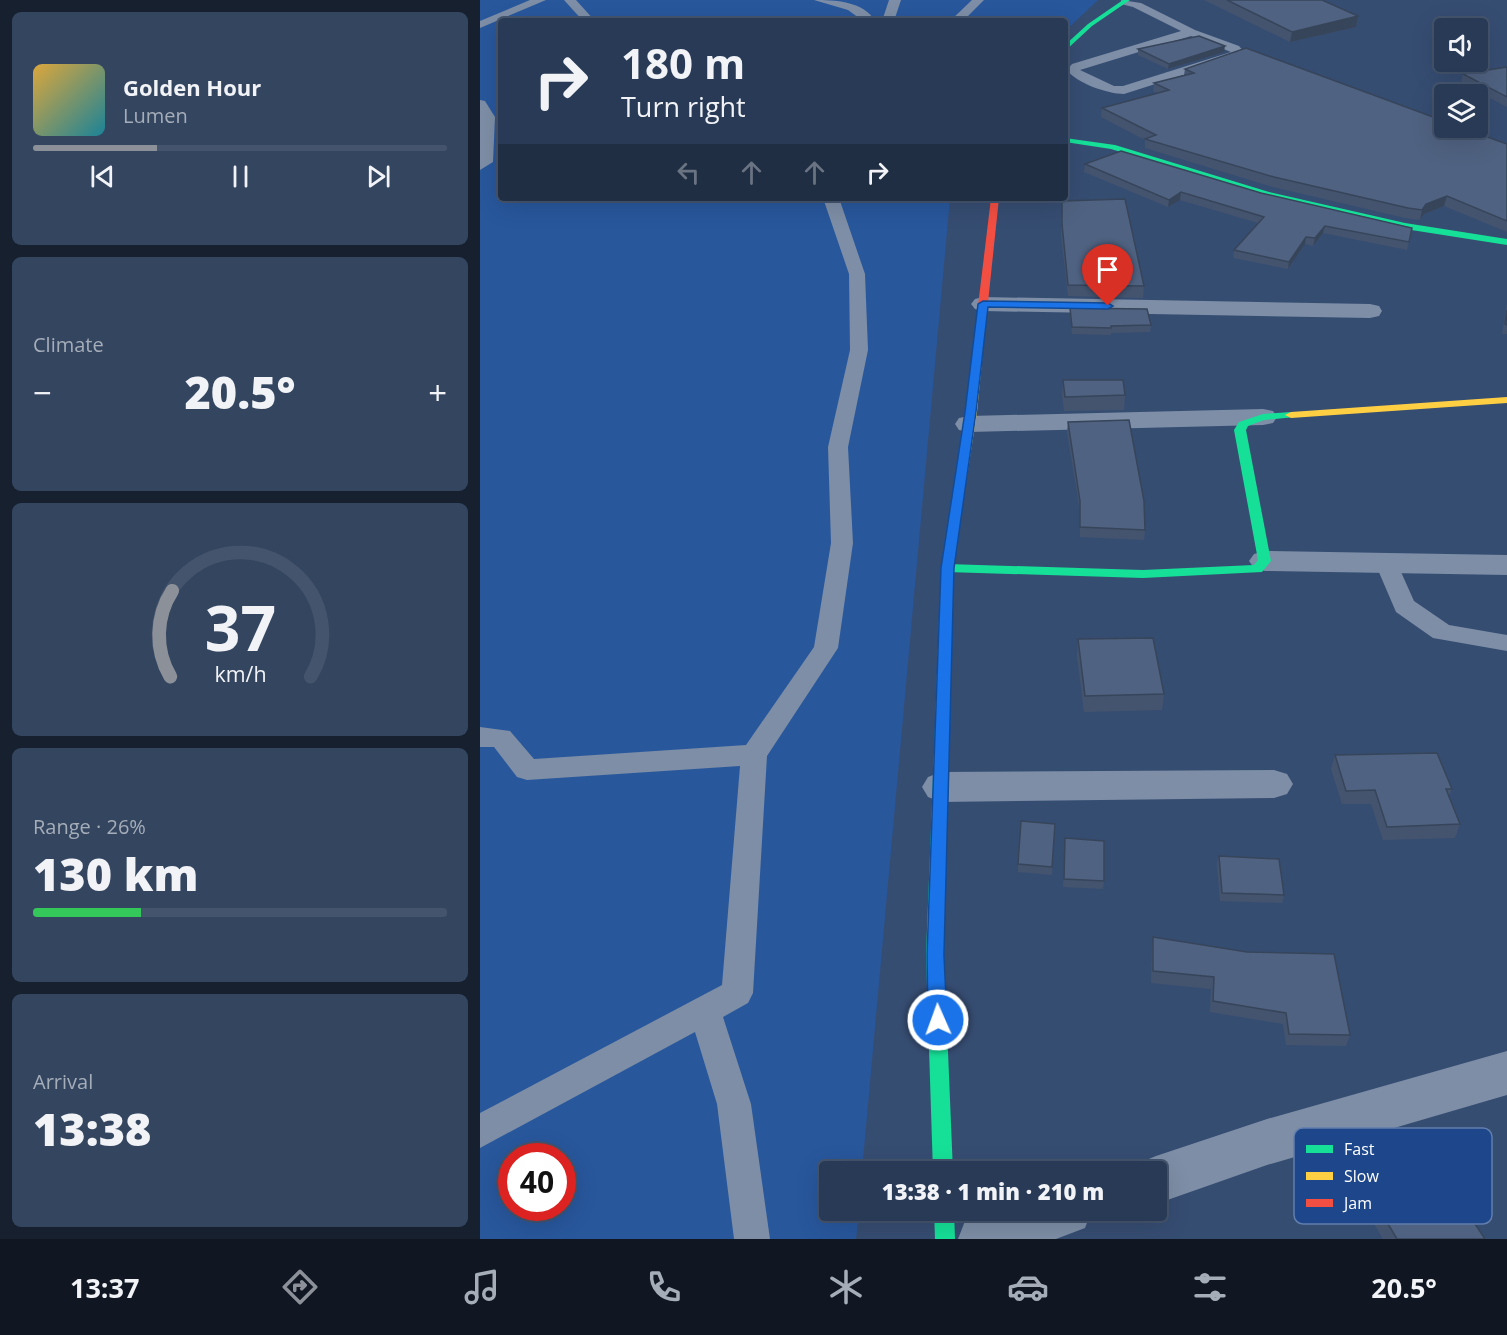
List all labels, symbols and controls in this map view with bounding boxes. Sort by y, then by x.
map controls [1434,18,1488,138]
button: sound [1434,18,1488,72]
text: 180 m [621,34,745,91]
icon: right [522,42,600,120]
text: Golden Hour [123,72,261,102]
button: layers [1434,84,1488,138]
text: Turn right [621,88,746,125]
text: Lumen [123,102,188,129]
icon: left [672,156,705,189]
icon: ahead [735,156,768,189]
icon: ahead [798,156,831,189]
icon: right [861,156,894,189]
icon: previous [86,160,119,193]
icon: pause [224,160,257,193]
icon: next [362,160,395,193]
pin [1082,244,1133,306]
icon: arrive [1091,253,1124,286]
text: Climate [33,331,104,358]
text: 20.5° [184,361,296,422]
text: − [33,370,52,415]
text: + [428,370,447,415]
text: 37 [204,584,276,669]
text: km/h [214,659,266,688]
text: Range · 26% [33,813,146,840]
text: 130 km [33,843,198,904]
position arrow [906,988,970,1052]
text: Arrival [33,1068,93,1095]
text: 13:38 [33,1098,151,1159]
legend [1294,1128,1492,1224]
text: Fast [1344,1138,1375,1160]
speed limit sign: 40 [498,1143,576,1221]
text: Slow [1344,1165,1379,1187]
text: 13:38 · 1 min · 210 m [882,1176,1104,1206]
text: Jam [1342,1192,1372,1214]
icon: directions [279,1266,321,1308]
icon: music [461,1266,503,1308]
icon: phone [643,1266,685,1308]
icon: climate [825,1266,867,1308]
icon: car [1007,1266,1049,1308]
icon: filters [1189,1266,1231,1308]
text: 13:37 [70,1269,139,1306]
text: 20.5° [1371,1269,1437,1306]

